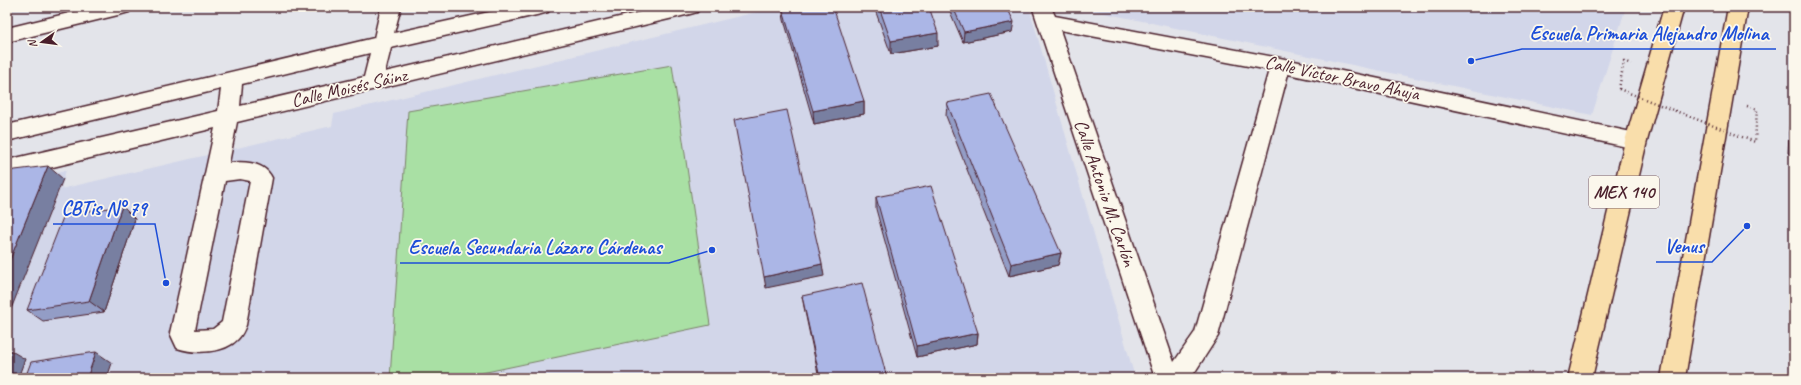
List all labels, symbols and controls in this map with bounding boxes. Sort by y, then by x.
callout: Escuela Primaria Alejandro Molina [1522,17,1776,49]
text: Escuela Primaria Alejandro Molina [1530,21,1770,46]
north arrow [22,22,62,62]
text: N [24,37,40,49]
street label: Calle Víctor Bravo Ahuja [1263,50,1423,106]
street label: Calle Moisés Sáinz [289,63,411,113]
street label: Calle Antonio M. Carlón [1069,116,1141,270]
road number: MEX 140 [1589,176,1659,208]
callout: CBTis N° 79 [53,192,155,224]
text: CBTis N° 79 [61,196,149,221]
callout: Venus [1656,230,1712,262]
callout: Escuela Secundaria Lázaro Cárdenas [400,231,669,263]
text: Venus [1664,234,1706,259]
text: Escuela Secundaria Lázaro Cárdenas [409,235,663,260]

